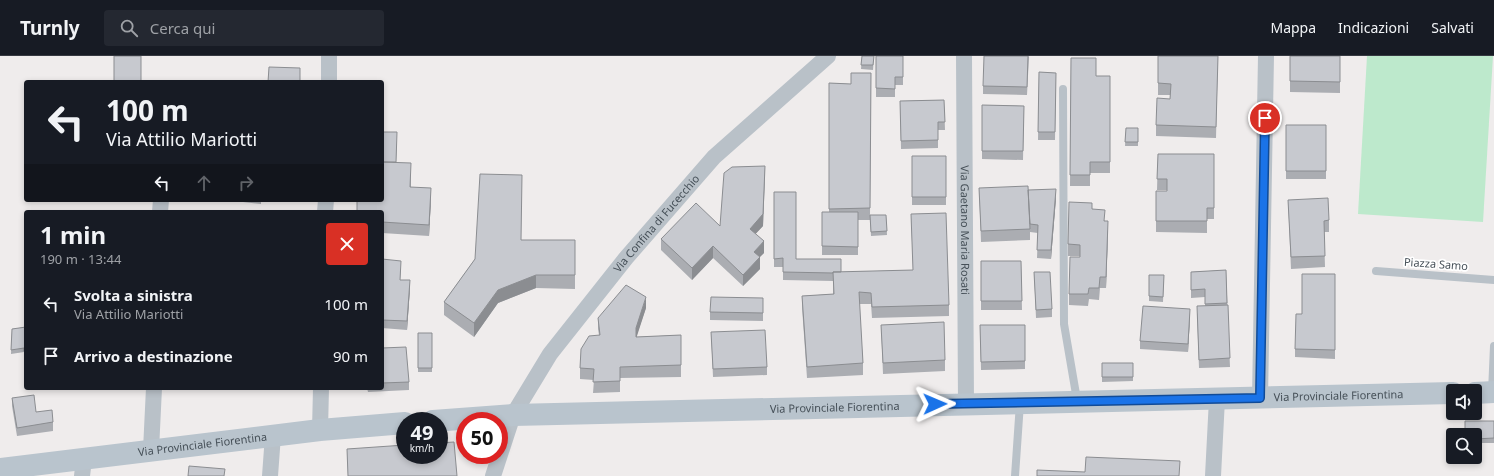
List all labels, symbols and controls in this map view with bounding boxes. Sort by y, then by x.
search box [104,10,384,46]
text: Turnly [20,15,80,41]
icon: search [118,17,140,39]
text: Cerca qui [150,18,215,38]
text: Mappa [1270,18,1316,37]
text: Indicazioni [1338,18,1409,37]
text: Salvati [1431,18,1474,37]
text: 100 m [106,91,189,129]
icon: left [40,96,92,148]
pin [1248,101,1282,135]
icon: arrive [1254,107,1276,129]
text: Via Attilio Mariotti [106,127,257,151]
street label: Via Gaetano Maria Rosati [958,165,973,295]
street label: Via Confina di Fucecchio [610,171,703,275]
icon: left [151,172,173,194]
icon: ahead [193,172,215,194]
icon: right [235,172,257,194]
text: 1 min [40,218,106,251]
button: close [326,223,368,265]
text: 190 m · 13:44 [40,250,121,268]
street label: Piazza Samo [1403,254,1469,273]
text: Svolta a sinistra [74,285,193,305]
icon: left [40,293,62,315]
text: 100 m [324,294,368,314]
text: Via Attilio Mariotti [74,305,183,323]
icon: arrive [40,345,62,367]
text: Arrivo a destinazione [74,346,233,366]
text: 90 m [333,346,368,366]
position arrow [914,383,956,425]
map controls [1446,384,1482,464]
button: sound [1446,384,1482,420]
street label: Via Provinciale Fiorentina [1273,386,1404,404]
street label: Via Provinciale Fiorentina [770,398,900,416]
speed limit sign: 50 [456,412,508,464]
text: 49 [411,419,433,446]
button: search [1446,428,1482,464]
street label: Via Provinciale Fiorentina [137,429,268,459]
text: km/h [410,441,434,455]

